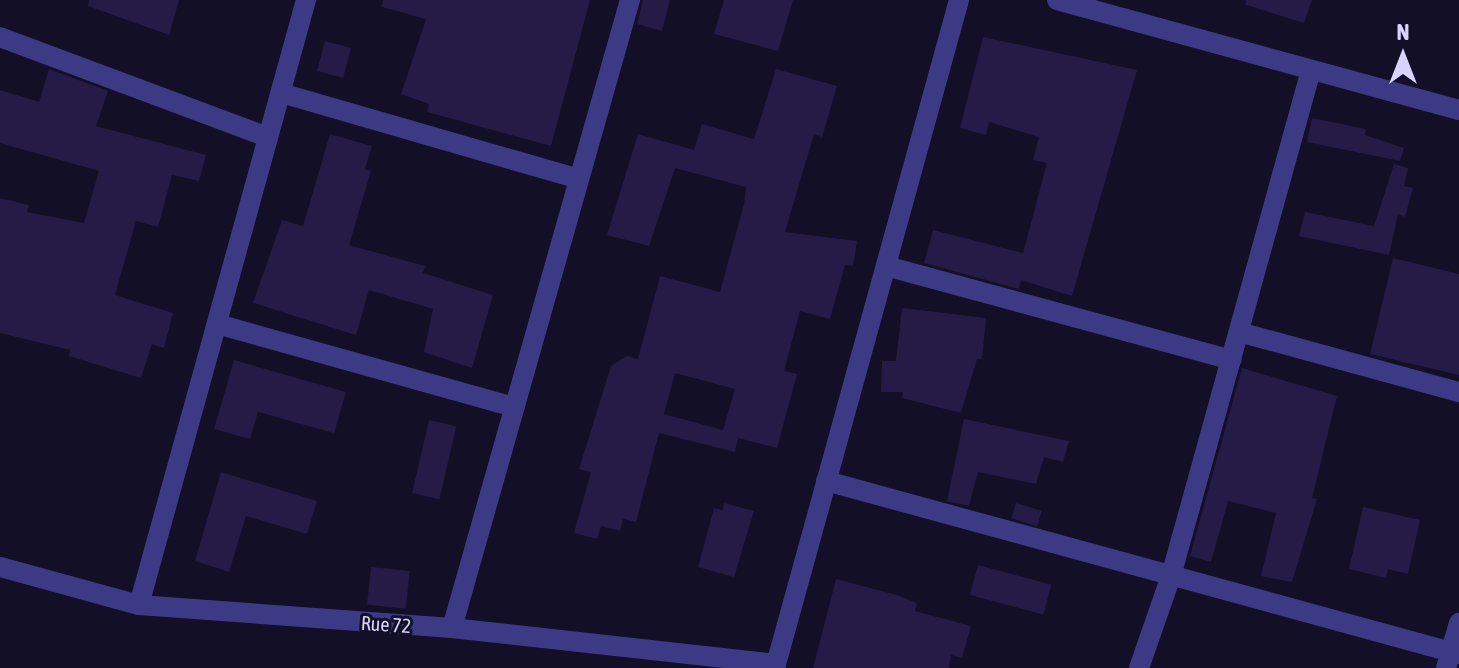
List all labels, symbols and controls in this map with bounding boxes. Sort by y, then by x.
north arrow [1363,16,1443,96]
text: N [1397,19,1409,45]
street label: Rue 72 [360,610,412,638]

